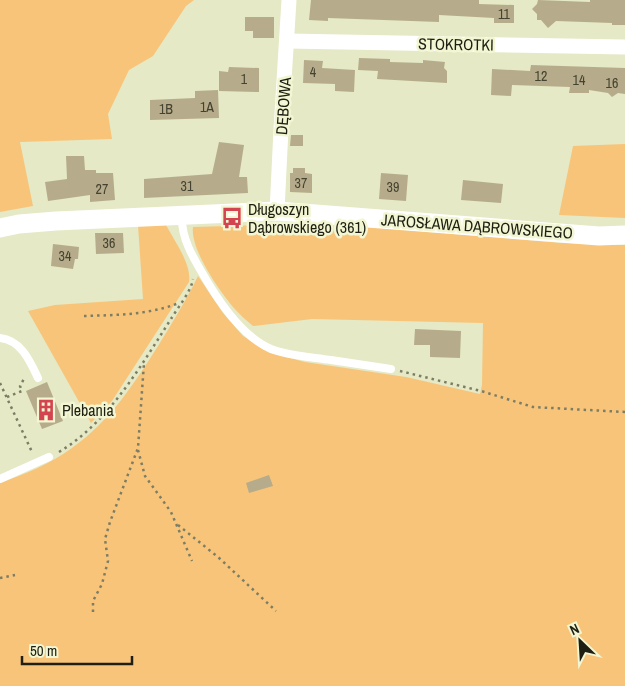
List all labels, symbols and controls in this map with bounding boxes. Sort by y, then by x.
house number: 11 [498,5,511,23]
street label: STOKROTKI [418,32,494,56]
house number: 4 [310,63,317,81]
house number: 12 [535,67,547,85]
house number: 1 [241,70,248,88]
house number: 14 [573,71,586,89]
house number: 16 [606,74,618,92]
street label: DĘBOWA [270,76,296,136]
house number: 1A [200,98,214,116]
house number: 1B [159,100,173,118]
house number: 37 [295,174,307,192]
house number: 31 [181,177,194,195]
house number: 39 [387,178,399,196]
house number: 27 [96,180,108,198]
place label: Długoszyn Dąbrowskiego (361) [248,198,366,238]
bus stop icon: Długoszyn Dąbrowskiego (361) [219,205,245,231]
street label: JAROSŁAWA DĄBROWSKIEGO [380,208,574,244]
house number: 36 [103,234,115,252]
house number: 34 [59,247,72,265]
building icon: Plebania [33,397,59,423]
place label: Plebania [62,399,114,421]
north arrow [555,616,605,666]
text: N [567,619,582,639]
scale bar [22,634,132,666]
text: 50 m [30,640,57,661]

